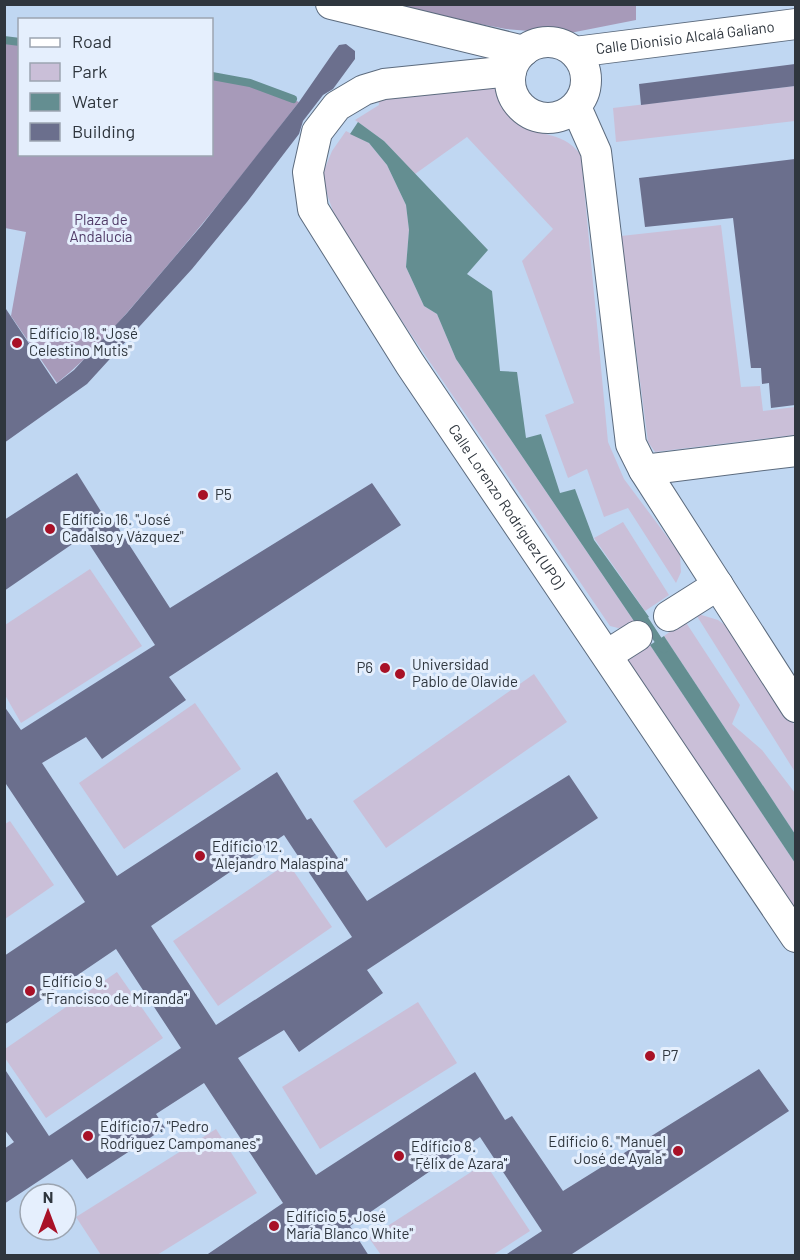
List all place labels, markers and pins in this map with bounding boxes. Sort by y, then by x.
place label: Edificio 18. "José Celestino Mutis" [29,324,138,359]
marker: Edificio 18. "José Celestino Mutis" [10,336,24,350]
place label: P5 [215,485,232,503]
marker: P5 [196,488,210,502]
place label: Edificio 16. "José Cadalso y Vázquez" [62,510,184,545]
marker: Edificio 16. "José Cadalso y Vázquez" [43,522,57,536]
place label: Universidad Pablo de Olavide [412,655,518,690]
place label: P6 [356,658,373,676]
marker: P6 [378,661,392,675]
marker: Universidad Pablo de Olavide [393,667,407,681]
place label: Edificio 12. "Alejandro Malaspina" [212,837,348,872]
marker: Edificio 12. "Alejandro Malaspina" [193,849,207,863]
place label: Edificio 9. "Francisco de Miranda" [42,972,187,1007]
marker: Edificio 9. "Francisco de Miranda" [23,984,37,998]
place label: P7 [662,1046,678,1064]
marker: P7 [643,1049,657,1063]
place label: Edificio 7. "Pedro Rodríguez Campomanes" [100,1117,260,1152]
marker: Edificio 7. "Pedro Rodríguez Campomanes" [81,1129,95,1143]
place label: Edificio 6. "Manuel José de Ayala" [548,1132,666,1167]
place label: Edificio 8. "Félix de Azara" [411,1137,508,1172]
marker: Edificio 6. "Manuel José de Ayala" [671,1144,685,1158]
marker: Edificio 8. "Félix de Azara" [392,1149,406,1163]
place label: Edificio 5. José María Blanco White" [286,1207,413,1242]
marker: Edificio 5. José María Blanco White" [267,1219,281,1233]

